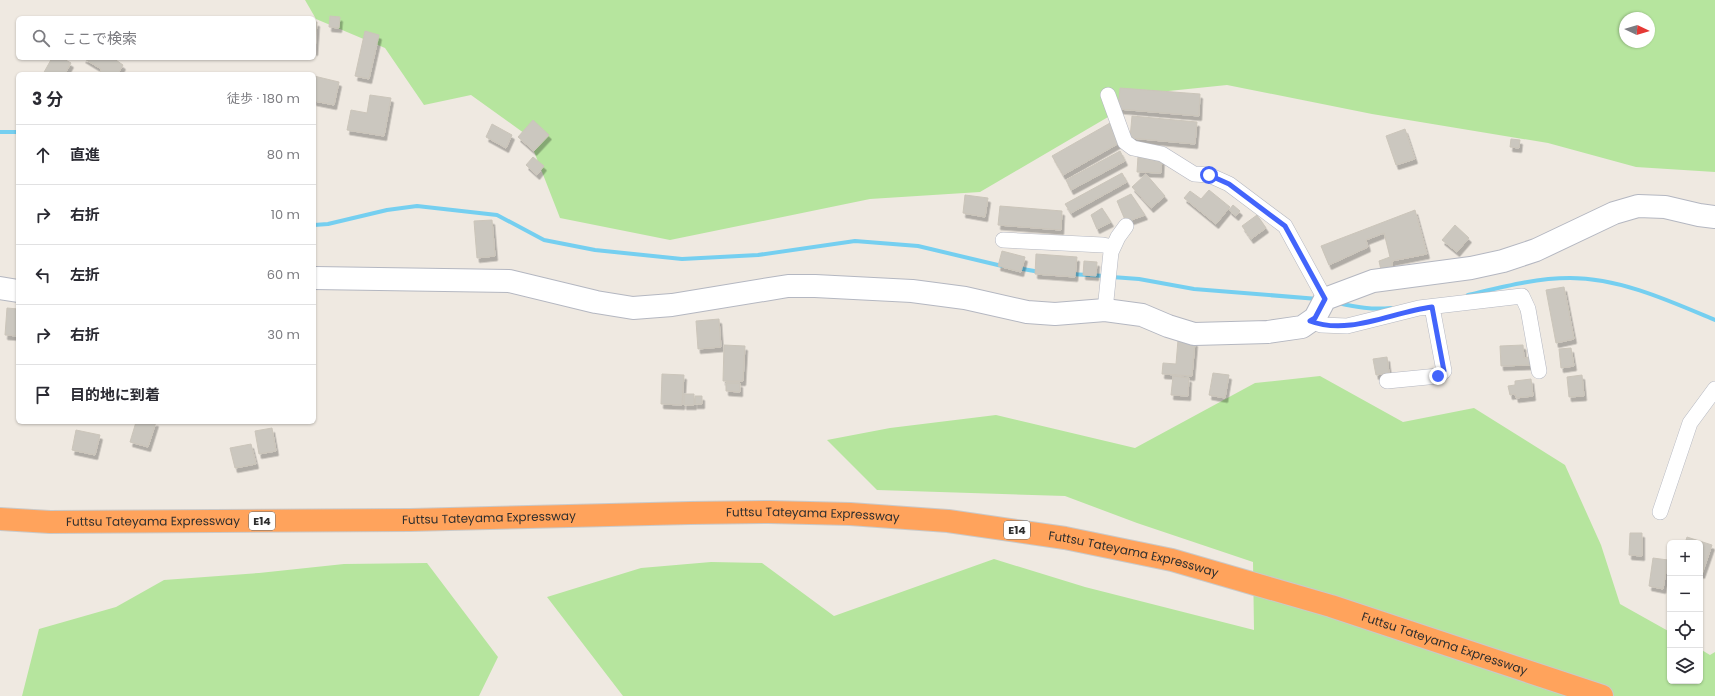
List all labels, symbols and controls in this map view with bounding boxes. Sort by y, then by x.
north arrow [1619,12,1655,48]
search box [16,16,316,60]
icon: search [30,27,52,49]
text: ここで検索 [62,28,137,49]
text: 3 分 [32,87,63,111]
text: 徒歩 · 180 m [227,89,300,108]
icon: ahead [32,144,54,166]
text: 直進 [70,144,100,165]
text: 80 m [267,145,300,164]
route start [1200,166,1218,184]
icon: right [32,204,54,226]
text: 右折 [70,204,100,225]
text: 10 m [271,205,300,224]
icon: left [32,264,54,286]
text: 左折 [70,264,100,285]
text: 60 m [267,265,300,284]
icon: right [32,324,54,346]
text: 右折 [70,324,100,345]
text: 30 m [267,325,300,344]
route end [1429,367,1447,385]
icon: arrive [32,384,54,406]
text: 目的地に到着 [70,384,160,405]
street label: Futtsu Tateyama Expressway [726,503,901,526]
street label: Futtsu Tateyama Expressway [402,507,576,528]
street label: Futtsu Tateyama Expressway [66,512,240,530]
road number: E14 [249,512,275,530]
road number: E14 [1004,521,1030,539]
street label: Futtsu Tateyama Expressway [1047,527,1221,581]
map controls [1667,540,1703,684]
button: + [1667,540,1703,576]
button: − [1667,576,1703,612]
street label: Futtsu Tateyama Expressway [1359,608,1530,679]
button: locate [1667,612,1703,648]
button: layers [1667,648,1703,684]

